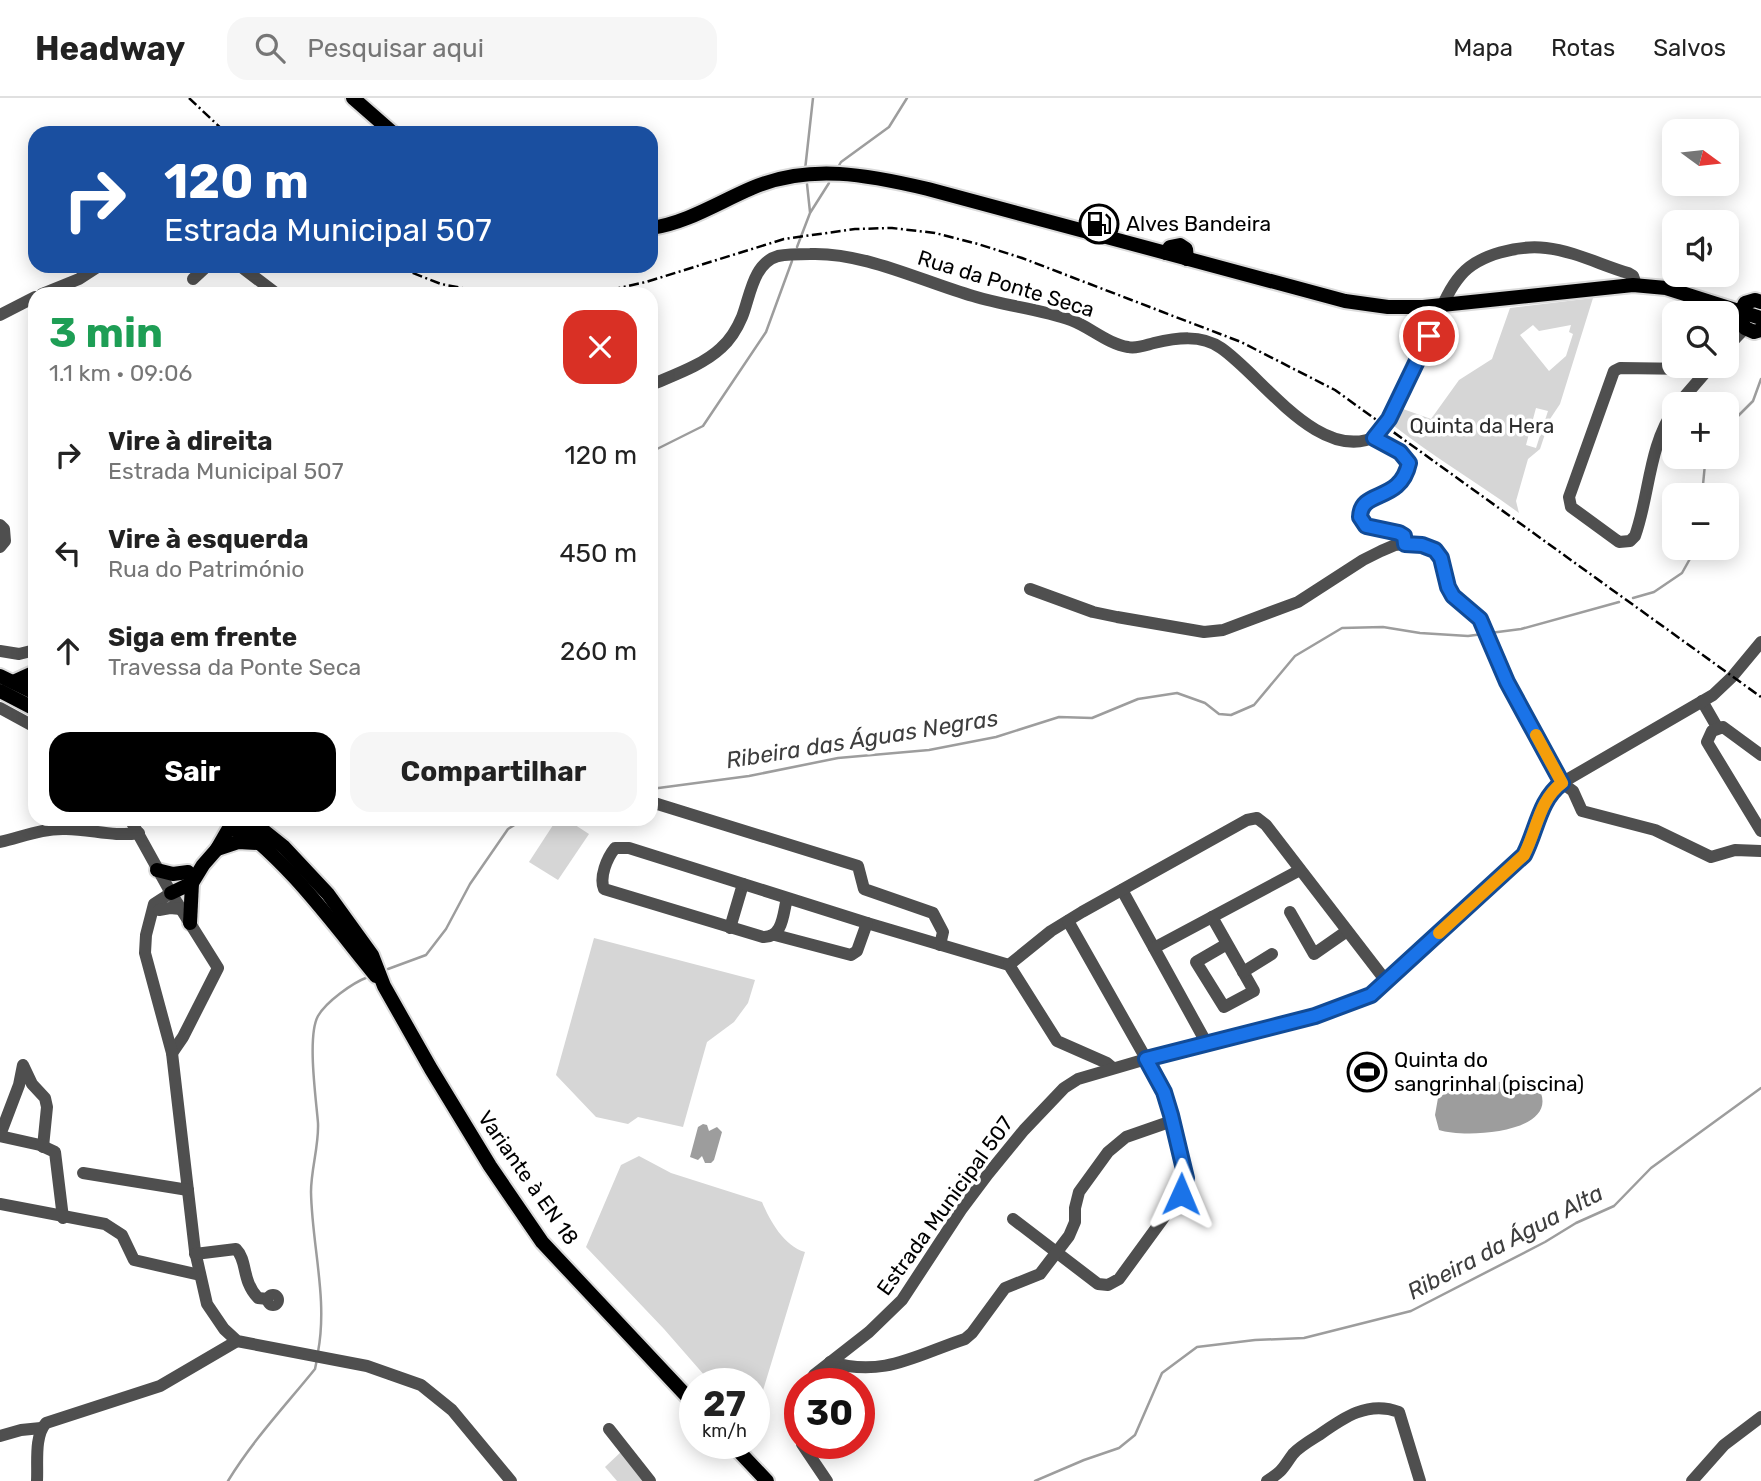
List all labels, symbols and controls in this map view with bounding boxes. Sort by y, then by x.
search box [227,17,717,80]
text: Headway [35,29,185,68]
icon: search [251,29,289,67]
text: Pesquisar aqui [307,33,484,64]
text: Mapa [1453,34,1513,62]
text: Rotas [1551,34,1615,62]
text: Salvos [1653,34,1726,62]
north arrow [1662,119,1740,196]
map controls [1662,119,1739,560]
text: 120 m [164,152,309,210]
icon: right [49,154,140,245]
fuel station icon: Alves Bandeira [1078,203,1120,245]
button: sound [1662,210,1739,287]
text: Estrada Municipal 507 [164,211,492,249]
place label: Alves Bandeira [1126,211,1271,236]
street label: Rua da Ponte Seca [915,245,1098,322]
button: search [1662,301,1739,378]
pin [1399,306,1459,366]
text: 3 min [49,308,163,358]
button: close [563,310,637,384]
icon: arrive [1410,317,1448,355]
text: 1.1 km · 09:06 [49,359,192,387]
button: + [1662,392,1739,469]
park label: Quinta da Hera [1410,413,1554,438]
text: Vire à direita [108,426,273,457]
icon: right [49,436,87,474]
text: 120 m [565,440,637,471]
text: Estrada Municipal 507 [108,457,343,485]
button: − [1662,483,1739,560]
text: Vire à esquerda [108,524,309,555]
icon: left [49,534,87,572]
text: 450 m [559,538,637,569]
text: Rua do Património [108,555,305,583]
text: Siga em frente [108,622,297,653]
icon: ahead [49,632,87,670]
text: 260 m [560,636,637,667]
text: Travessa da Ponte Seca [108,653,361,681]
water label: Ribeira das Águas Negras [724,704,1000,774]
button: Sair [49,732,336,812]
button: Compartilhar [350,732,637,812]
place label: Quinta do sangrinhal (piscina) [1394,1047,1584,1096]
sports icon: Quinta do sangrinhal (piscina) [1346,1051,1388,1093]
street label: Variante à EN 18 [473,1106,584,1250]
street label: Estrada Municipal 507 [871,1111,1018,1300]
position arrow [1144,1157,1218,1231]
water label: Ribeira da Água Alta [1402,1178,1608,1306]
speed limit sign: 30 [784,1368,875,1459]
text: 27 [703,1383,746,1425]
text: km/h [702,1420,747,1442]

